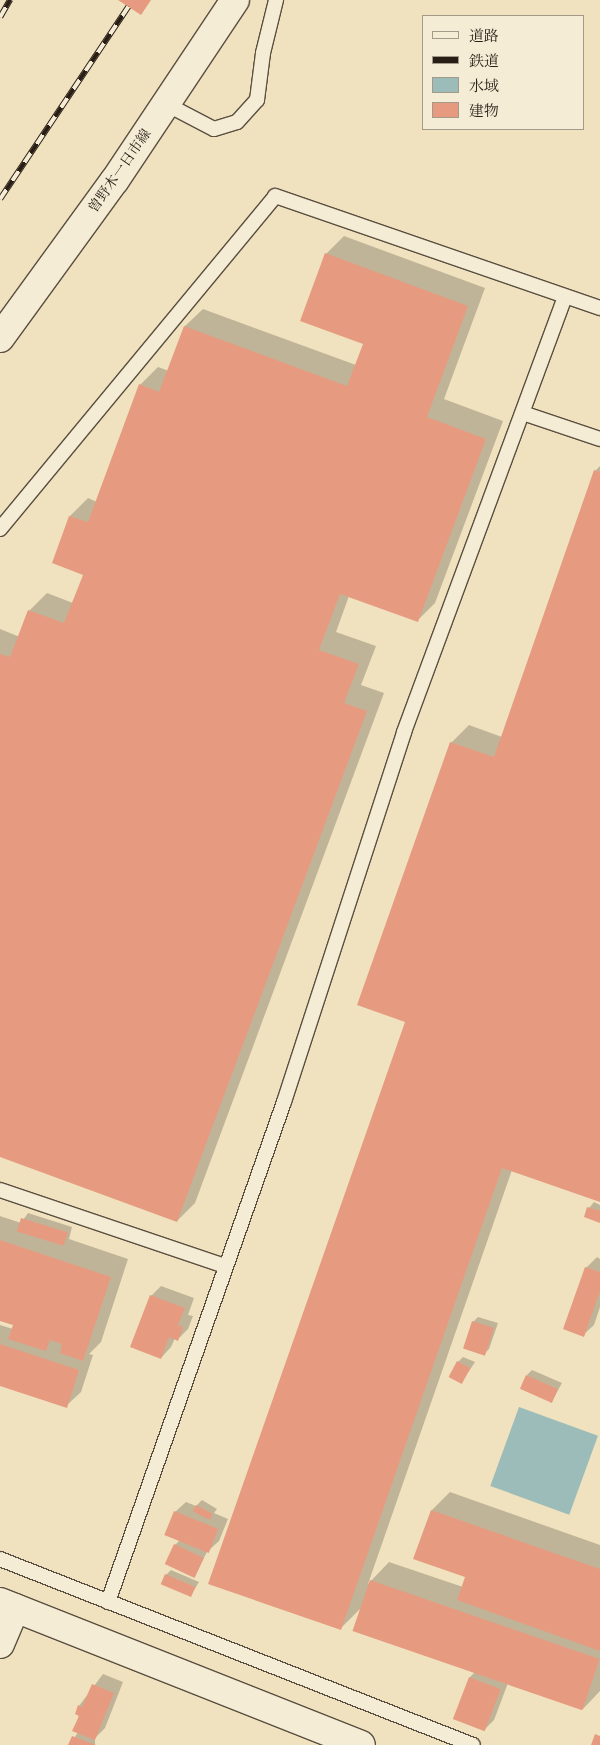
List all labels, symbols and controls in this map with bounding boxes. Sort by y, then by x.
legend [422,15,585,130]
text: 道路 [469,26,499,46]
text: 鉄道 [469,51,499,71]
text: 水域 [469,76,499,96]
text: 建物 [469,101,499,121]
street label: 曽野木一日市線 [85,126,155,216]

